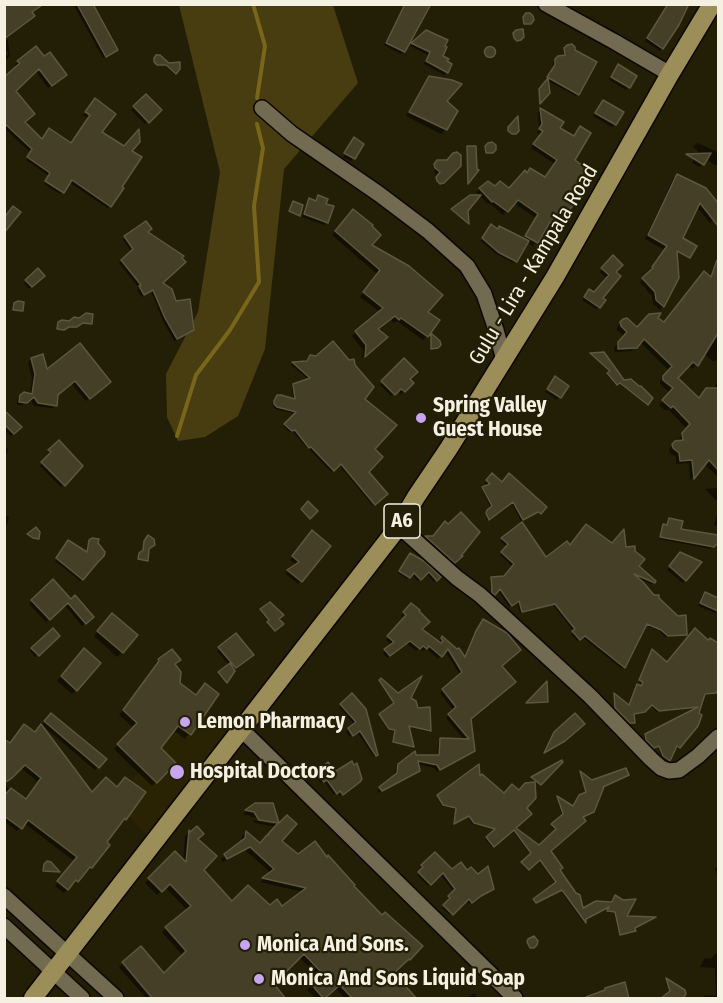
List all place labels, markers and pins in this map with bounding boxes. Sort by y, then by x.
place label: Spring Valley Guest House [433,393,546,443]
marker: Spring Valley Guest House [414,411,428,425]
place label: Lemon Pharmacy [197,709,345,735]
marker: Lemon Pharmacy [178,715,192,729]
place label: Hospital Doctors [190,759,335,785]
marker: Hospital Doctors [168,763,186,781]
place label: Monica And Sons. [257,932,409,958]
marker: Monica And Sons. [238,938,252,952]
place label: Monica And Sons Liquid Soap [271,966,525,992]
marker: Monica And Sons Liquid Soap [252,972,266,986]

